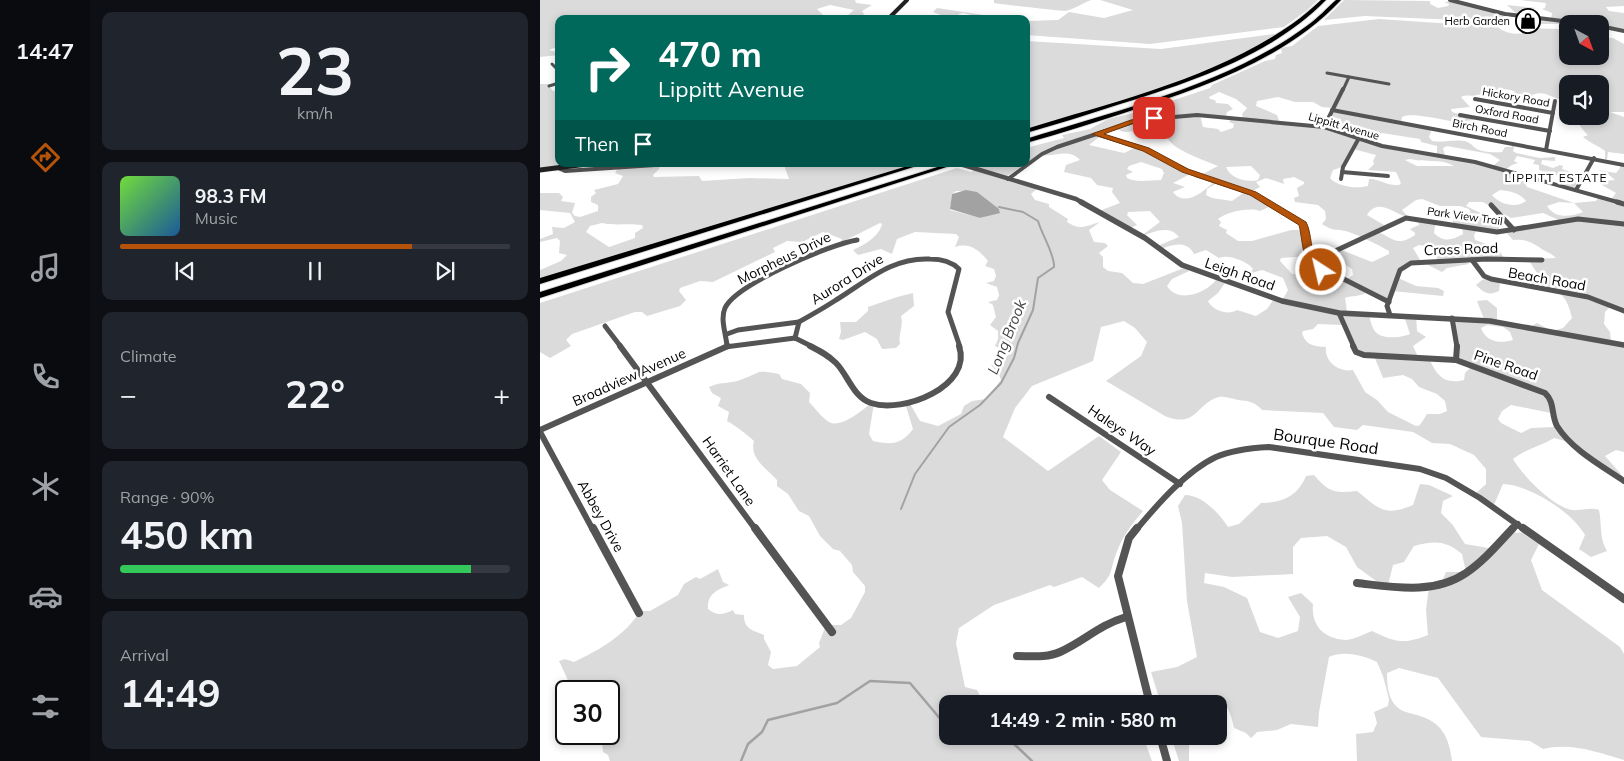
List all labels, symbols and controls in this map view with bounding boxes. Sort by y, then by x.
shop icon: Herb Garden [1515,8,1541,34]
place label: Herb Garden [1445,14,1510,28]
north arrow [1559,15,1609,65]
map controls [1559,15,1609,125]
text: 23 [276,30,354,111]
text: 470 m [658,32,762,76]
icon: right [575,35,640,100]
text: 14:47 [16,37,74,65]
text: Lippitt Avenue [658,75,804,103]
button: sound [1559,75,1609,125]
street label: Hickory Road [1481,84,1551,110]
pin [1133,97,1175,139]
street label: Oxford Road [1474,101,1540,127]
text: km/h [297,103,333,123]
icon: arrive [1140,104,1168,132]
street label: Lippitt Avenue [1307,109,1381,143]
street label: Birch Road [1451,116,1509,140]
icon: arrive [629,130,657,158]
text: Then [575,132,619,156]
icon: directions [28,140,63,175]
district label: LIPPITT ESTATE [1505,170,1607,185]
text: 98.3 FM [195,184,267,208]
street label: Park View Trail [1426,204,1504,228]
text: Music [195,208,238,228]
street label: Morpheus Drive [734,228,834,288]
street label: Cross Road [1423,239,1499,259]
position arrow [1294,243,1346,295]
icon: music [28,250,63,285]
street label: Aurora Drive [807,250,887,308]
street label: Leigh Road [1202,254,1278,294]
icon: previous [171,257,199,285]
icon: pause [301,257,329,285]
icon: next [431,257,459,285]
street label: Beach Road [1507,263,1587,295]
water label: Long Brook [983,296,1031,377]
street label: Broadview Avenue [570,344,688,410]
text: Climate [120,346,176,366]
street label: Pine Road [1472,346,1540,384]
icon: phone [28,359,63,394]
text: 22° [285,370,345,418]
text: − [120,377,137,412]
text: + [493,377,510,412]
street label: Haleys Way [1084,401,1160,460]
street label: Bourque Road [1272,424,1380,458]
street label: Harriet Lane [699,433,759,509]
icon: climate [28,469,63,504]
street label: Abbey Drive [574,477,628,555]
text: Range · 90% [120,487,215,507]
text: 450 km [120,511,254,559]
icon: car [28,579,63,614]
text: Arrival [120,645,169,665]
text: 14:49 [120,669,221,717]
speed limit sign: 30 [555,680,620,745]
icon: filters [28,689,63,724]
text: 14:49 · 2 min · 580 m [989,708,1177,732]

